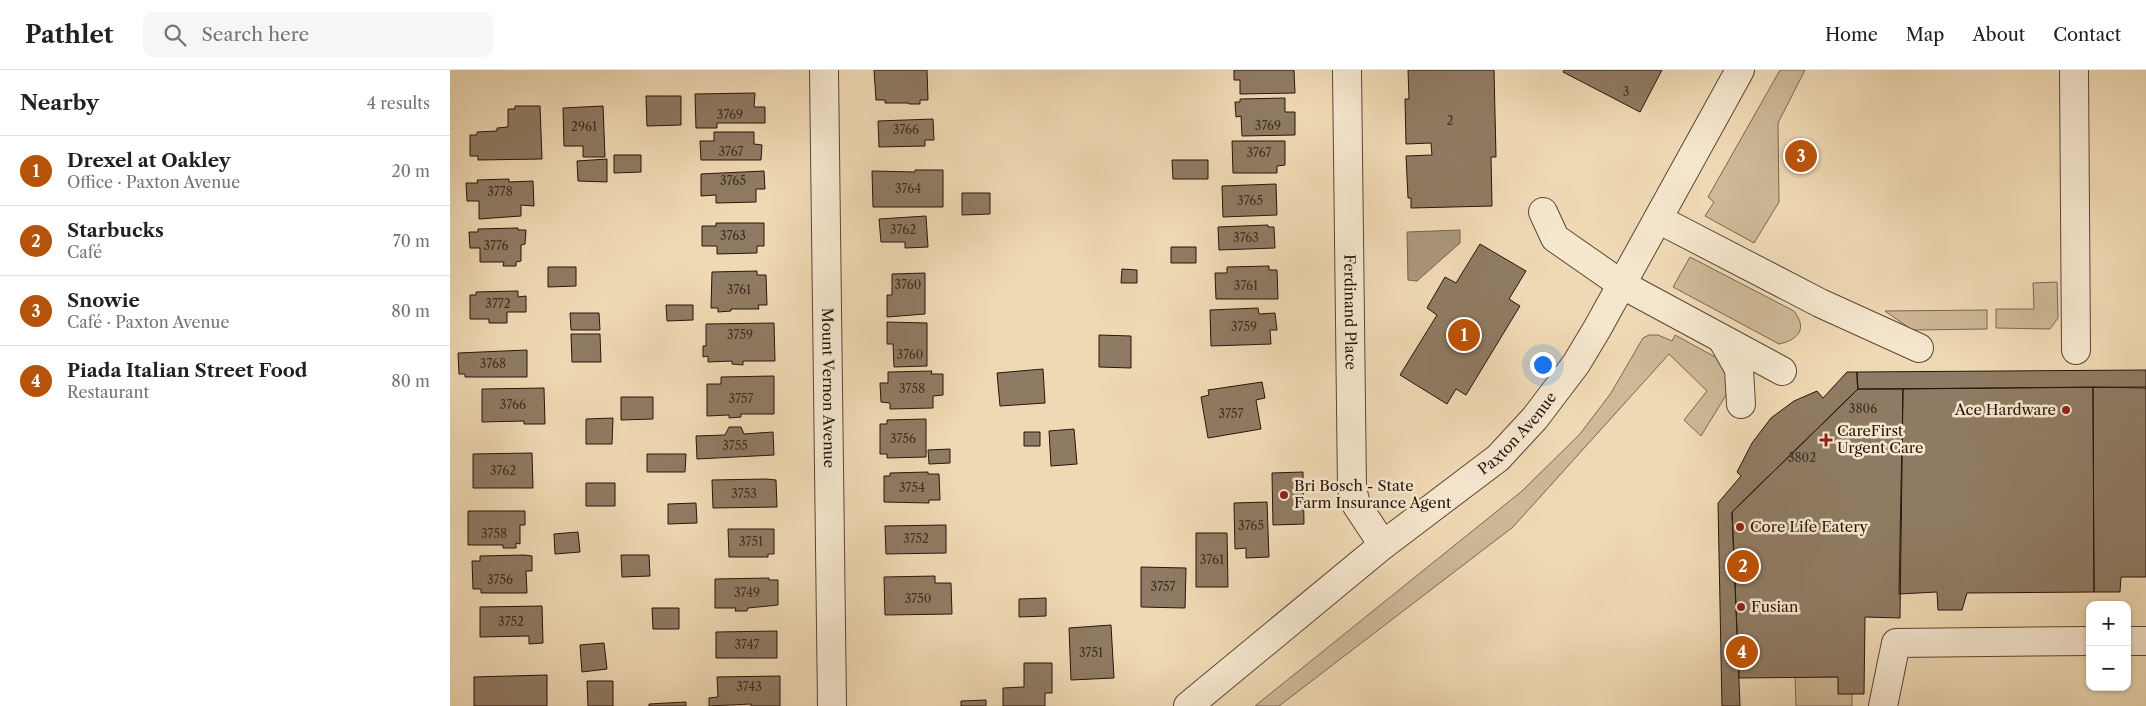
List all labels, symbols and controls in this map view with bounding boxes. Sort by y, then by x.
search box [143,12,493,57]
text: Pathlet [25,20,113,49]
icon: search [161,21,189,49]
text: Search here [201,23,309,46]
text: Home [1825,24,1878,46]
text: Map [1906,24,1944,46]
text: About [1972,24,2025,46]
text: Contact [2053,24,2121,46]
house number: 3 [1623,84,1629,99]
text: Nearby [20,90,99,115]
text: 4 results [367,93,430,113]
house number: 3769 [717,107,743,122]
house number: 2 [1447,113,1454,128]
house number: 3769 [1255,118,1281,133]
house number: 2961 [571,119,597,134]
house number: 3766 [893,122,919,137]
pin: 3 [1785,137,1817,175]
house number: 3767 [718,144,744,159]
house number: 3767 [1246,145,1272,160]
text: Drexel at Oakley [67,149,230,172]
text: 1 [32,161,40,181]
text: 20 m [391,161,430,181]
text: Office · Paxton Avenue [67,172,240,192]
house number: 3765 [720,173,746,188]
house number: 3764 [895,181,921,196]
house number: 3778 [487,184,513,199]
house number: 3765 [1237,193,1263,208]
text: Starbucks [67,219,164,242]
house number: 3762 [890,222,916,237]
house number: 3763 [720,228,746,243]
house number: 3763 [1233,230,1259,245]
text: 2 [31,231,41,251]
text: 70 m [393,231,430,251]
house number: 3776 [483,238,509,253]
text: Café [67,242,102,262]
street label: Ferdinand Place [1340,254,1361,370]
house number: 3760 [895,277,921,292]
house number: 3761 [1234,278,1258,293]
house number: 3761 [727,282,751,297]
text: Snowie [67,289,140,312]
house number: 3772 [485,296,511,311]
text: 3 [31,301,41,321]
text: 80 m [391,301,430,321]
street label: Mount Vernon Avenue [818,308,839,468]
text: Café · Paxton Avenue [67,312,229,332]
pin: 1 [1448,316,1480,354]
house number: 3759 [1231,319,1257,334]
house number: 3759 [727,327,753,342]
house number: 3760 [897,347,923,362]
your location [1530,352,1556,378]
house number: 3768 [480,356,506,371]
text: Piada Italian Street Food [67,359,307,382]
text: 4 [31,371,41,391]
text: 80 m [391,371,430,391]
house number: 3758 [899,381,925,396]
text: Restaurant [67,382,149,402]
street label: Paxton Avenue [1474,388,1560,479]
house number: 3757 [729,391,754,406]
house number: 3766 [500,397,526,412]
place label: Ace Hardware [1954,400,2056,419]
house number: 3806 [1849,401,1877,416]
marker: Ace Hardware [2060,404,2072,416]
house number: 3757 [1219,406,1244,421]
place label: CareFirst Urgent Care [1837,421,1923,457]
house number: 3756 [890,431,916,446]
marker: CareFirst Urgent Care [1819,433,1833,447]
house number: 3755 [722,438,748,453]
house number: 3802 [1788,450,1816,465]
house number: 3762 [490,463,516,478]
place label: Bri Bosch - State Farm Insurance Agent [1294,476,1452,512]
house number: 3754 [899,480,925,495]
house number: 3753 [731,486,757,501]
marker: Bri Bosch - State Farm Insurance Agent [1278,489,1290,501]
place label: Core Life Eatery [1750,517,1869,536]
house number: 3765 [1238,518,1264,533]
marker: Core Life Eatery [1734,521,1746,533]
house number: 3758 [481,526,507,541]
house number: 3752 [903,531,929,546]
house number: 3751 [739,534,763,549]
pin: 2 [1727,547,1759,585]
house number: 3761 [1200,552,1224,567]
house number: 3756 [487,572,513,587]
house number: 3757 [1151,579,1176,594]
house number: 3749 [734,585,760,600]
house number: 3750 [905,591,931,606]
place label: Fusian [1751,597,1799,616]
marker: Fusian [1735,601,1747,613]
map controls [2086,601,2131,691]
button: + [2086,601,2131,646]
house number: 3752 [498,614,524,629]
pin: 4 [1726,633,1758,671]
house number: 3747 [735,637,760,652]
house number: 3751 [1079,645,1103,660]
button: − [2086,646,2131,691]
house number: 3743 [736,679,762,694]

